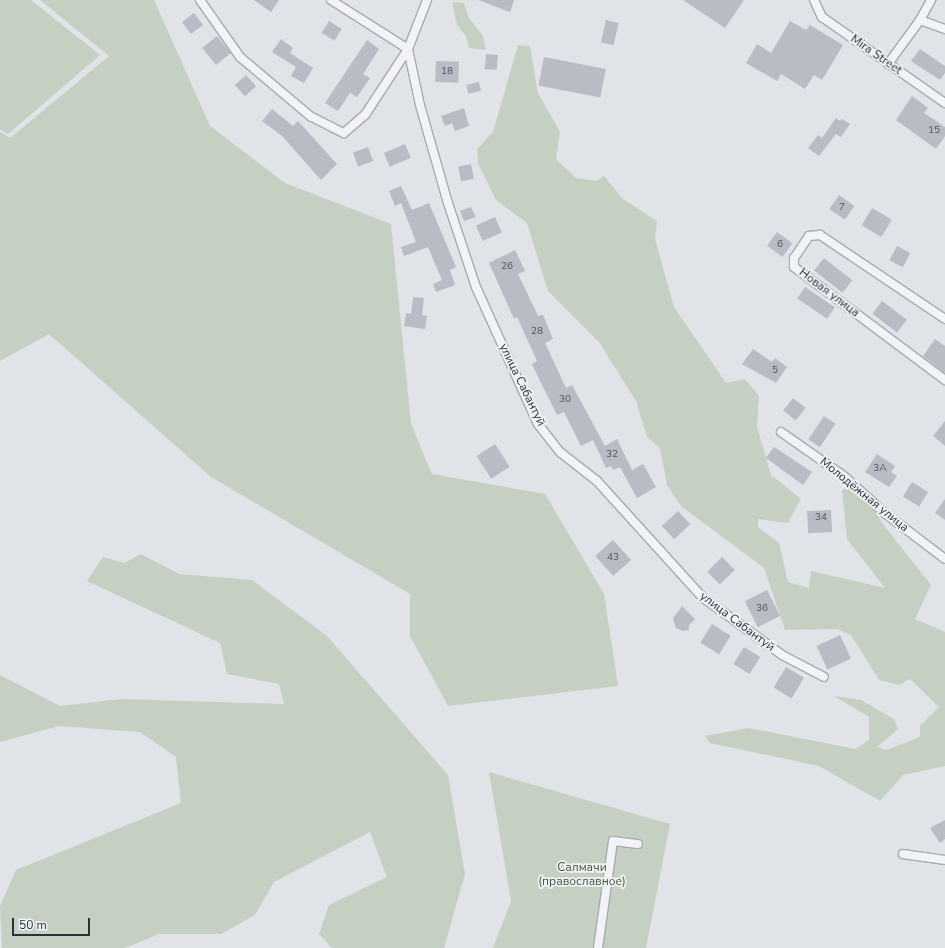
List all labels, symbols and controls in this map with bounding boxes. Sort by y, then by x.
street label: Mira Street [848,32,904,78]
house number: 18 [441,66,453,78]
house number: 15 [928,125,940,137]
house number: 7 [839,202,845,214]
house number: 6 [777,239,783,251]
house number: 26 [501,261,513,273]
street label: Новая улица [796,266,862,320]
house number: 28 [531,326,543,338]
street label: улица Сабантуй [496,341,548,429]
house number: 5 [772,365,778,377]
house number: 30 [559,394,571,406]
house number: 32 [606,449,618,461]
street label: Молодёжная улица [817,455,911,535]
house number: 3А [873,463,887,475]
house number: 34 [815,512,827,524]
house number: 43 [607,552,619,564]
street label: улица Сабантуй [697,589,777,655]
house number: 36 [756,603,768,615]
park label: Салмачи (православное) [538,861,626,889]
scale bar [14,910,92,936]
text: 50 m [19,917,47,933]

